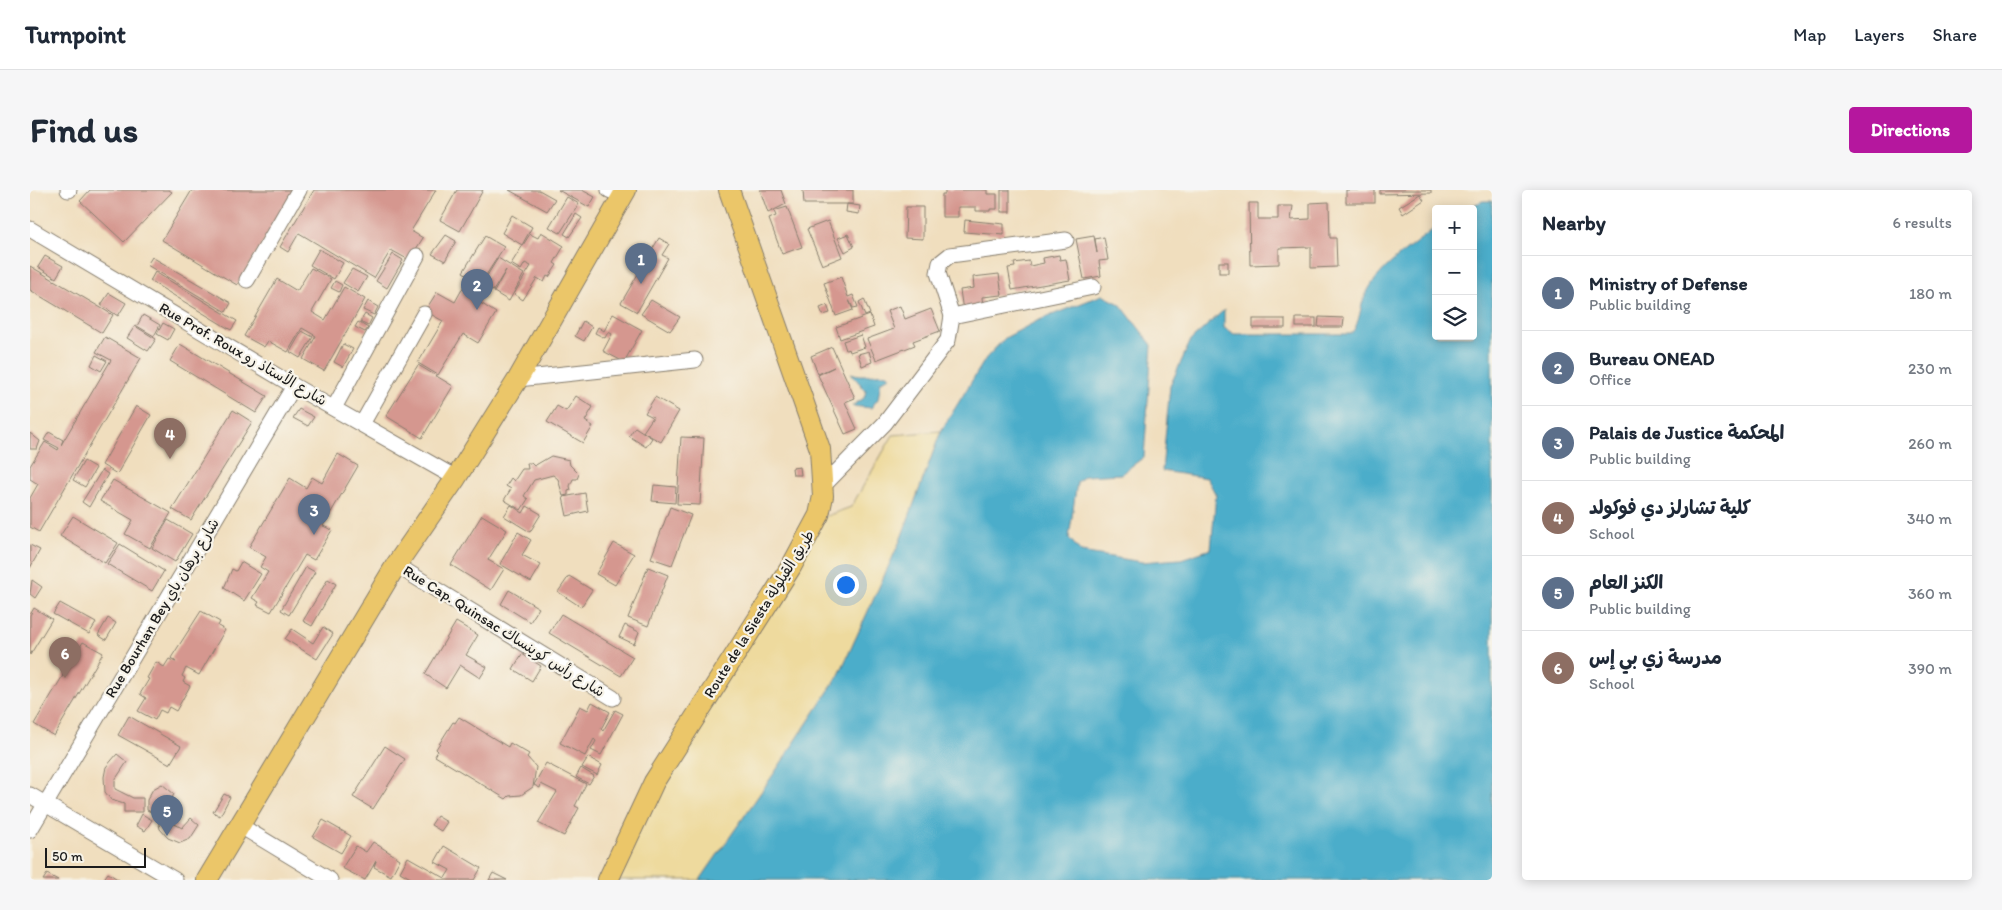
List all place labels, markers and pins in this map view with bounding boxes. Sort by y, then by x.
pin: 1 [625,243,657,284]
pin: 2 [461,269,493,310]
pin: 4 [154,418,186,459]
pin: 3 [298,494,330,535]
pin: 6 [49,637,81,678]
pin: 5 [151,795,183,836]

